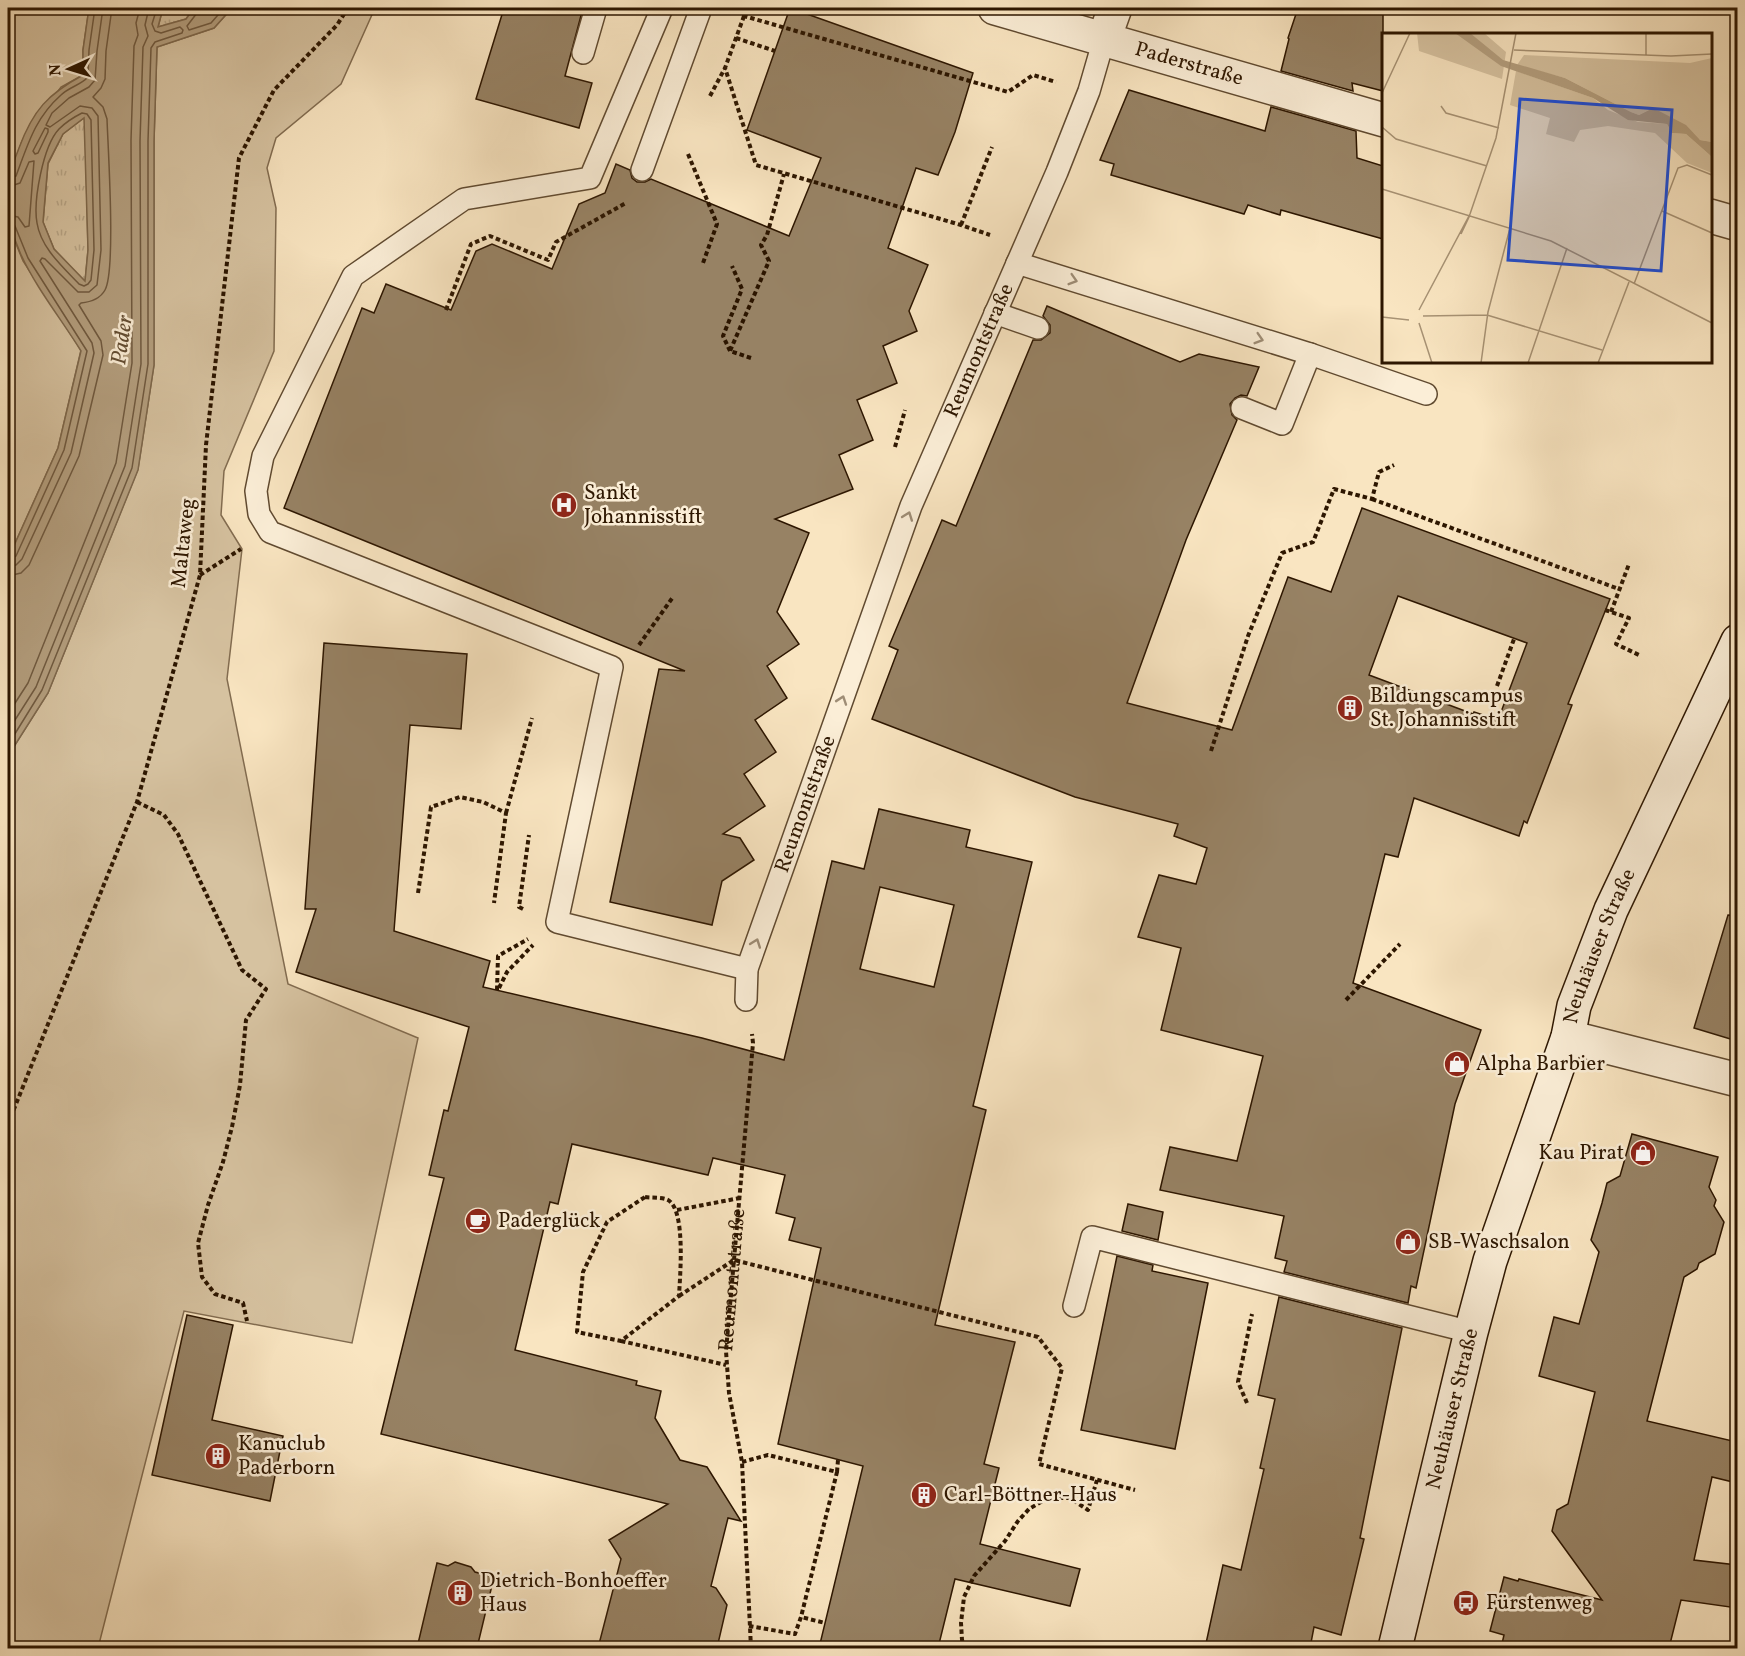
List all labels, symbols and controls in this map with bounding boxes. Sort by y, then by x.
inset map [1382,33,1712,363]
street label: Paderstraße [1132,35,1247,93]
north arrow [39,39,99,99]
text: N [45,63,67,76]
one-way arrow [1067,273,1078,285]
street label: Reumontstraße [937,279,1021,422]
water label: Pader [104,312,142,367]
one-way arrow [1253,331,1264,344]
place label: Sankt Johannisstift [584,479,702,532]
hospital icon: Sankt Johannisstift [549,490,579,520]
street label: Maltaweg [165,497,203,589]
one-way arrow [900,512,913,522]
place label: Bildungscampus St. Johannisstift [1370,682,1523,735]
building icon: Bildungscampus St. Johannisstift [1335,693,1365,723]
one-way arrow [835,695,848,706]
street label: Reumontstraße [768,731,843,877]
street label: Neuhäuser Straße [1556,864,1643,1026]
one-way arrow [749,938,762,949]
shop icon: Alpha Barbier [1442,1049,1472,1079]
place label: Alpha Barbier [1476,1050,1605,1079]
shop icon: Kau Pirat [1628,1138,1658,1168]
place label: Kau Pirat [1538,1139,1624,1168]
cafe icon: Paderglück [463,1206,493,1236]
place label: Paderglück [498,1207,601,1236]
street label: Reumontstraße [712,1207,753,1353]
shop icon: SB-Waschsalon [1393,1227,1423,1257]
place label: SB-Waschsalon [1428,1228,1570,1257]
street label: Neuhäuser Straße [1419,1325,1486,1492]
place label: Kanuclub Paderborn [238,1430,335,1483]
building icon: Kanuclub Paderborn [203,1441,233,1471]
building icon: Carl-Böttner-Haus [909,1480,939,1510]
place label: Carl-Böttner-Haus [944,1481,1117,1510]
place label: Dietrich-Bonhoeffer Haus [480,1567,667,1620]
building icon: Dietrich-Bonhoeffer Haus [445,1578,475,1608]
bus stop icon: Fürstenweg [1451,1588,1481,1618]
place label: Fürstenweg [1486,1589,1593,1618]

